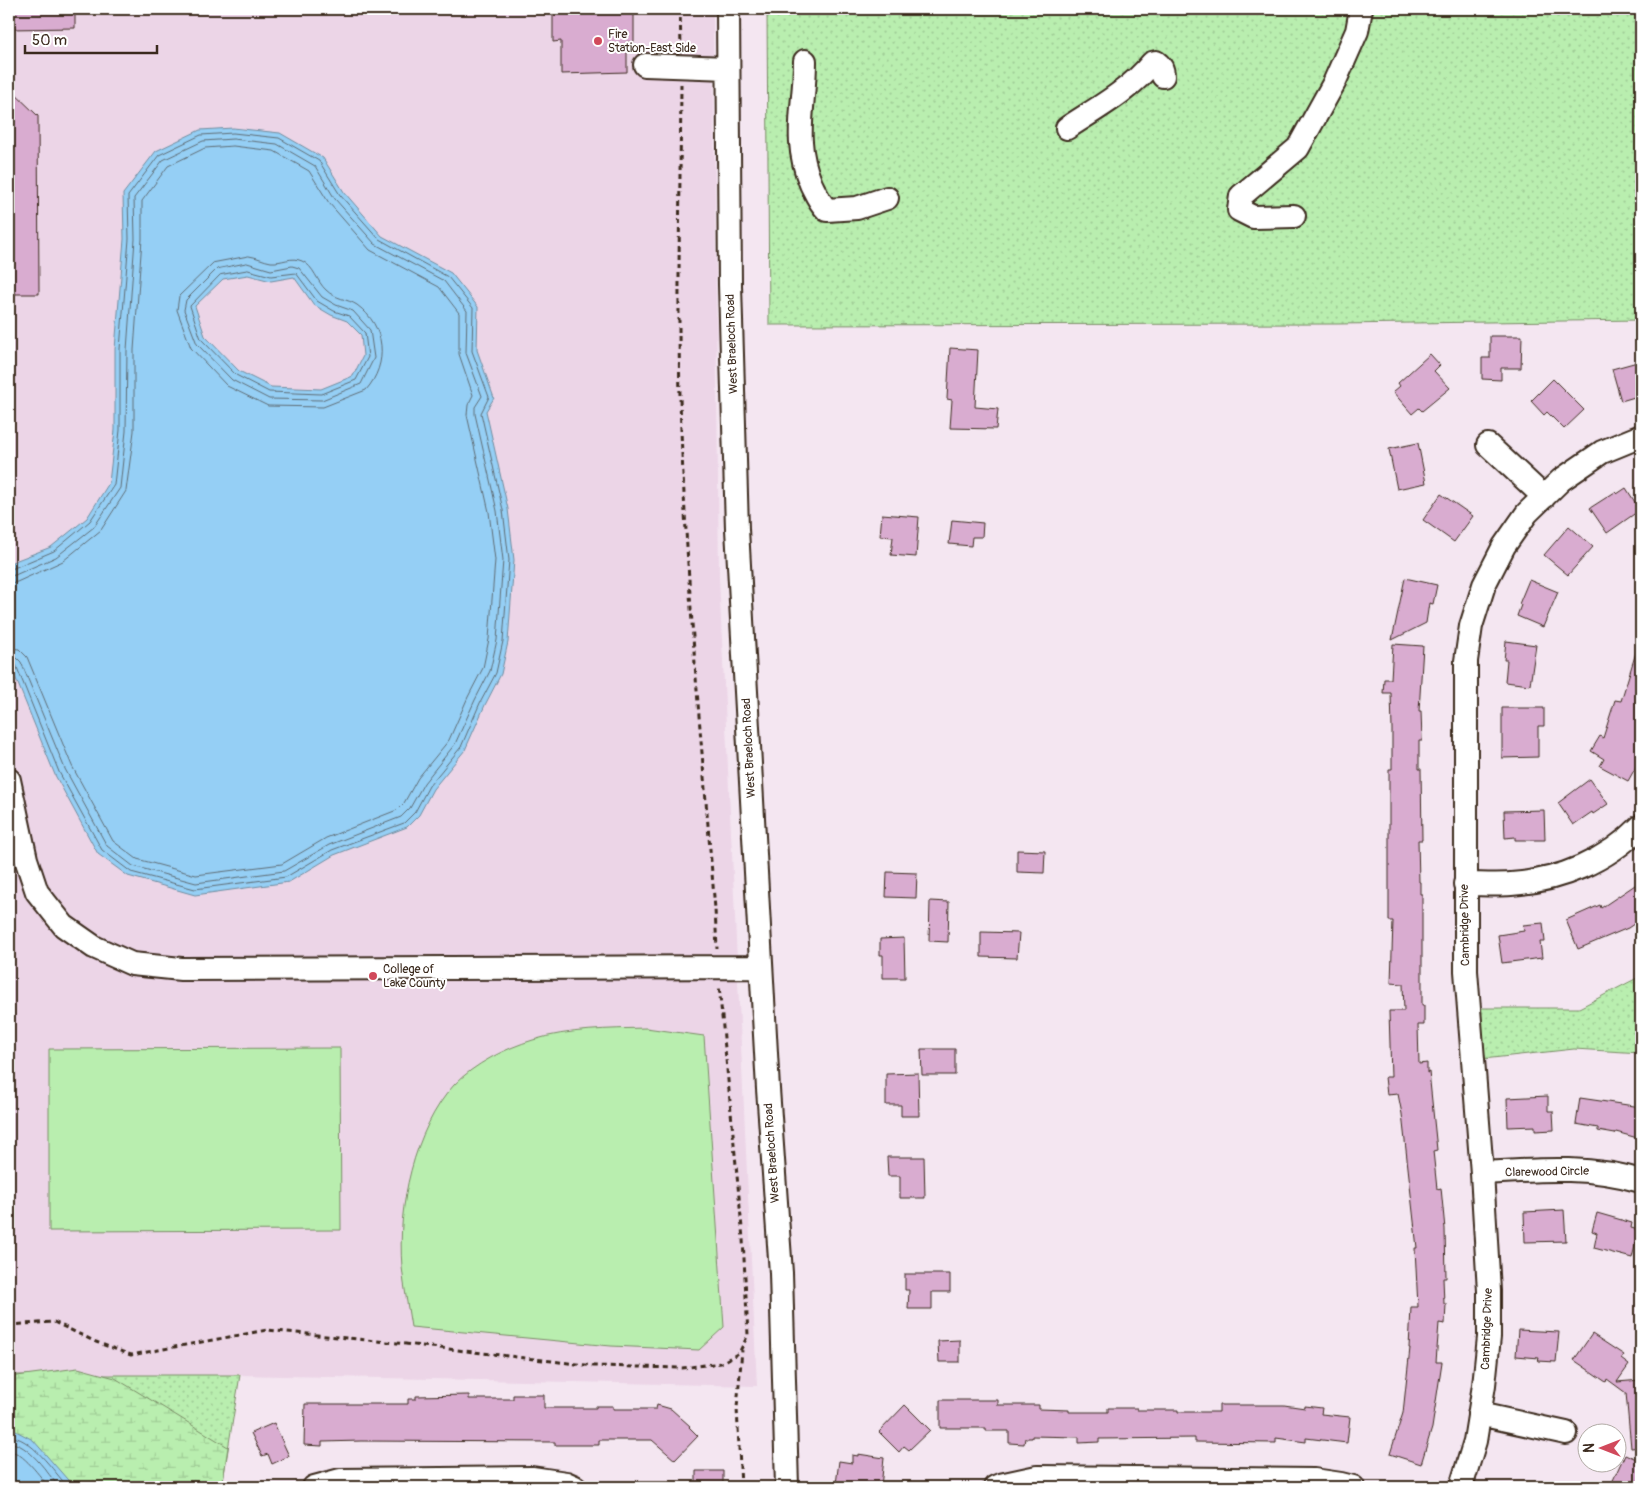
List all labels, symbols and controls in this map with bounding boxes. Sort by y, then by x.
scale bar [25,22,158,54]
place label: Fire Station-East Side [608,27,696,56]
text: 50 m [32,31,67,50]
marker: Fire Station-East Side [592,35,604,47]
street label: West Braeloch Road [723,294,741,394]
street label: West Braeloch Road [739,698,759,798]
street label: Cambridge Drive [1457,884,1473,966]
place label: College of Lake County [383,962,445,991]
marker: College of Lake County [367,970,379,982]
street label: West Braeloch Road [761,1102,783,1203]
street label: Clarewood Circle [1505,1164,1589,1180]
street label: Cambridge Drive [1478,1288,1496,1370]
north arrow [1578,1424,1628,1474]
text: N [1581,1443,1598,1453]

